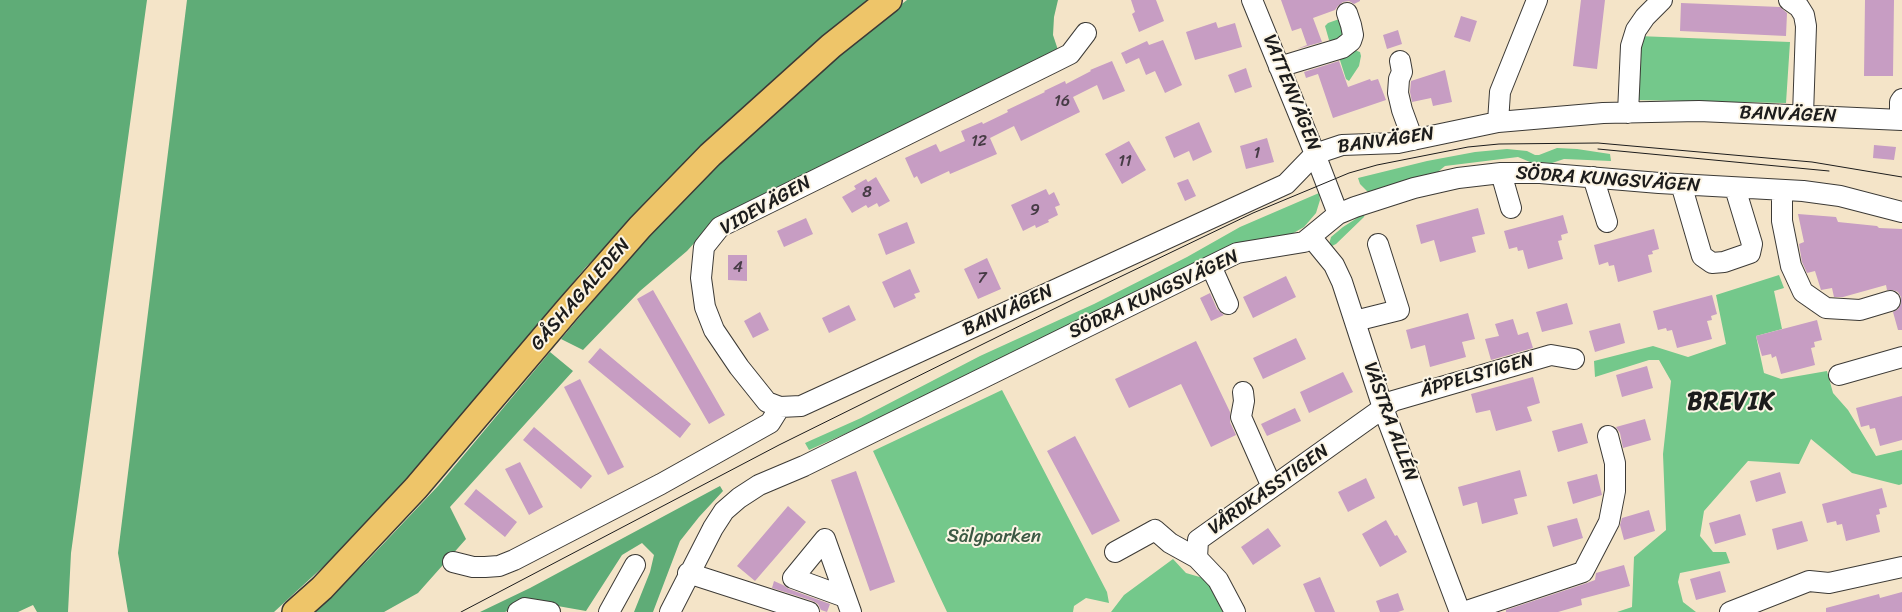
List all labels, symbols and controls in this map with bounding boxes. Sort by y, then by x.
street label: VATTENVÄGEN [1257,32,1325,154]
house number: 16 [1054,92,1070,112]
street label: BANVÄGEN [1739,102,1837,128]
street label: BANVÄGEN [1336,123,1436,159]
house number: 12 [971,132,987,152]
house number: 1 [1254,144,1260,164]
house number: 11 [1118,152,1132,172]
street label: SÖDRA KUNGSVÄGEN [1515,162,1701,198]
street label: VIDEVÄGEN [717,172,815,240]
house number: 8 [862,183,872,203]
house number: 9 [1030,201,1040,221]
street label: GÅSHAGALEDEN [526,234,636,356]
street label: SÖDRA KUNGSVÄGEN [1065,246,1243,344]
house number: 4 [733,258,743,278]
house number: 7 [977,269,987,289]
street label: BANVÄGEN [959,280,1057,342]
street label: ÄPPELSTIGEN [1417,349,1537,403]
street label: VÄSTRA ALLÉN [1358,359,1422,485]
district label: BREVIK [1688,389,1774,417]
street label: VÅRDKASSTIGEN [1204,440,1334,540]
park label: Sälgparken [947,526,1041,548]

